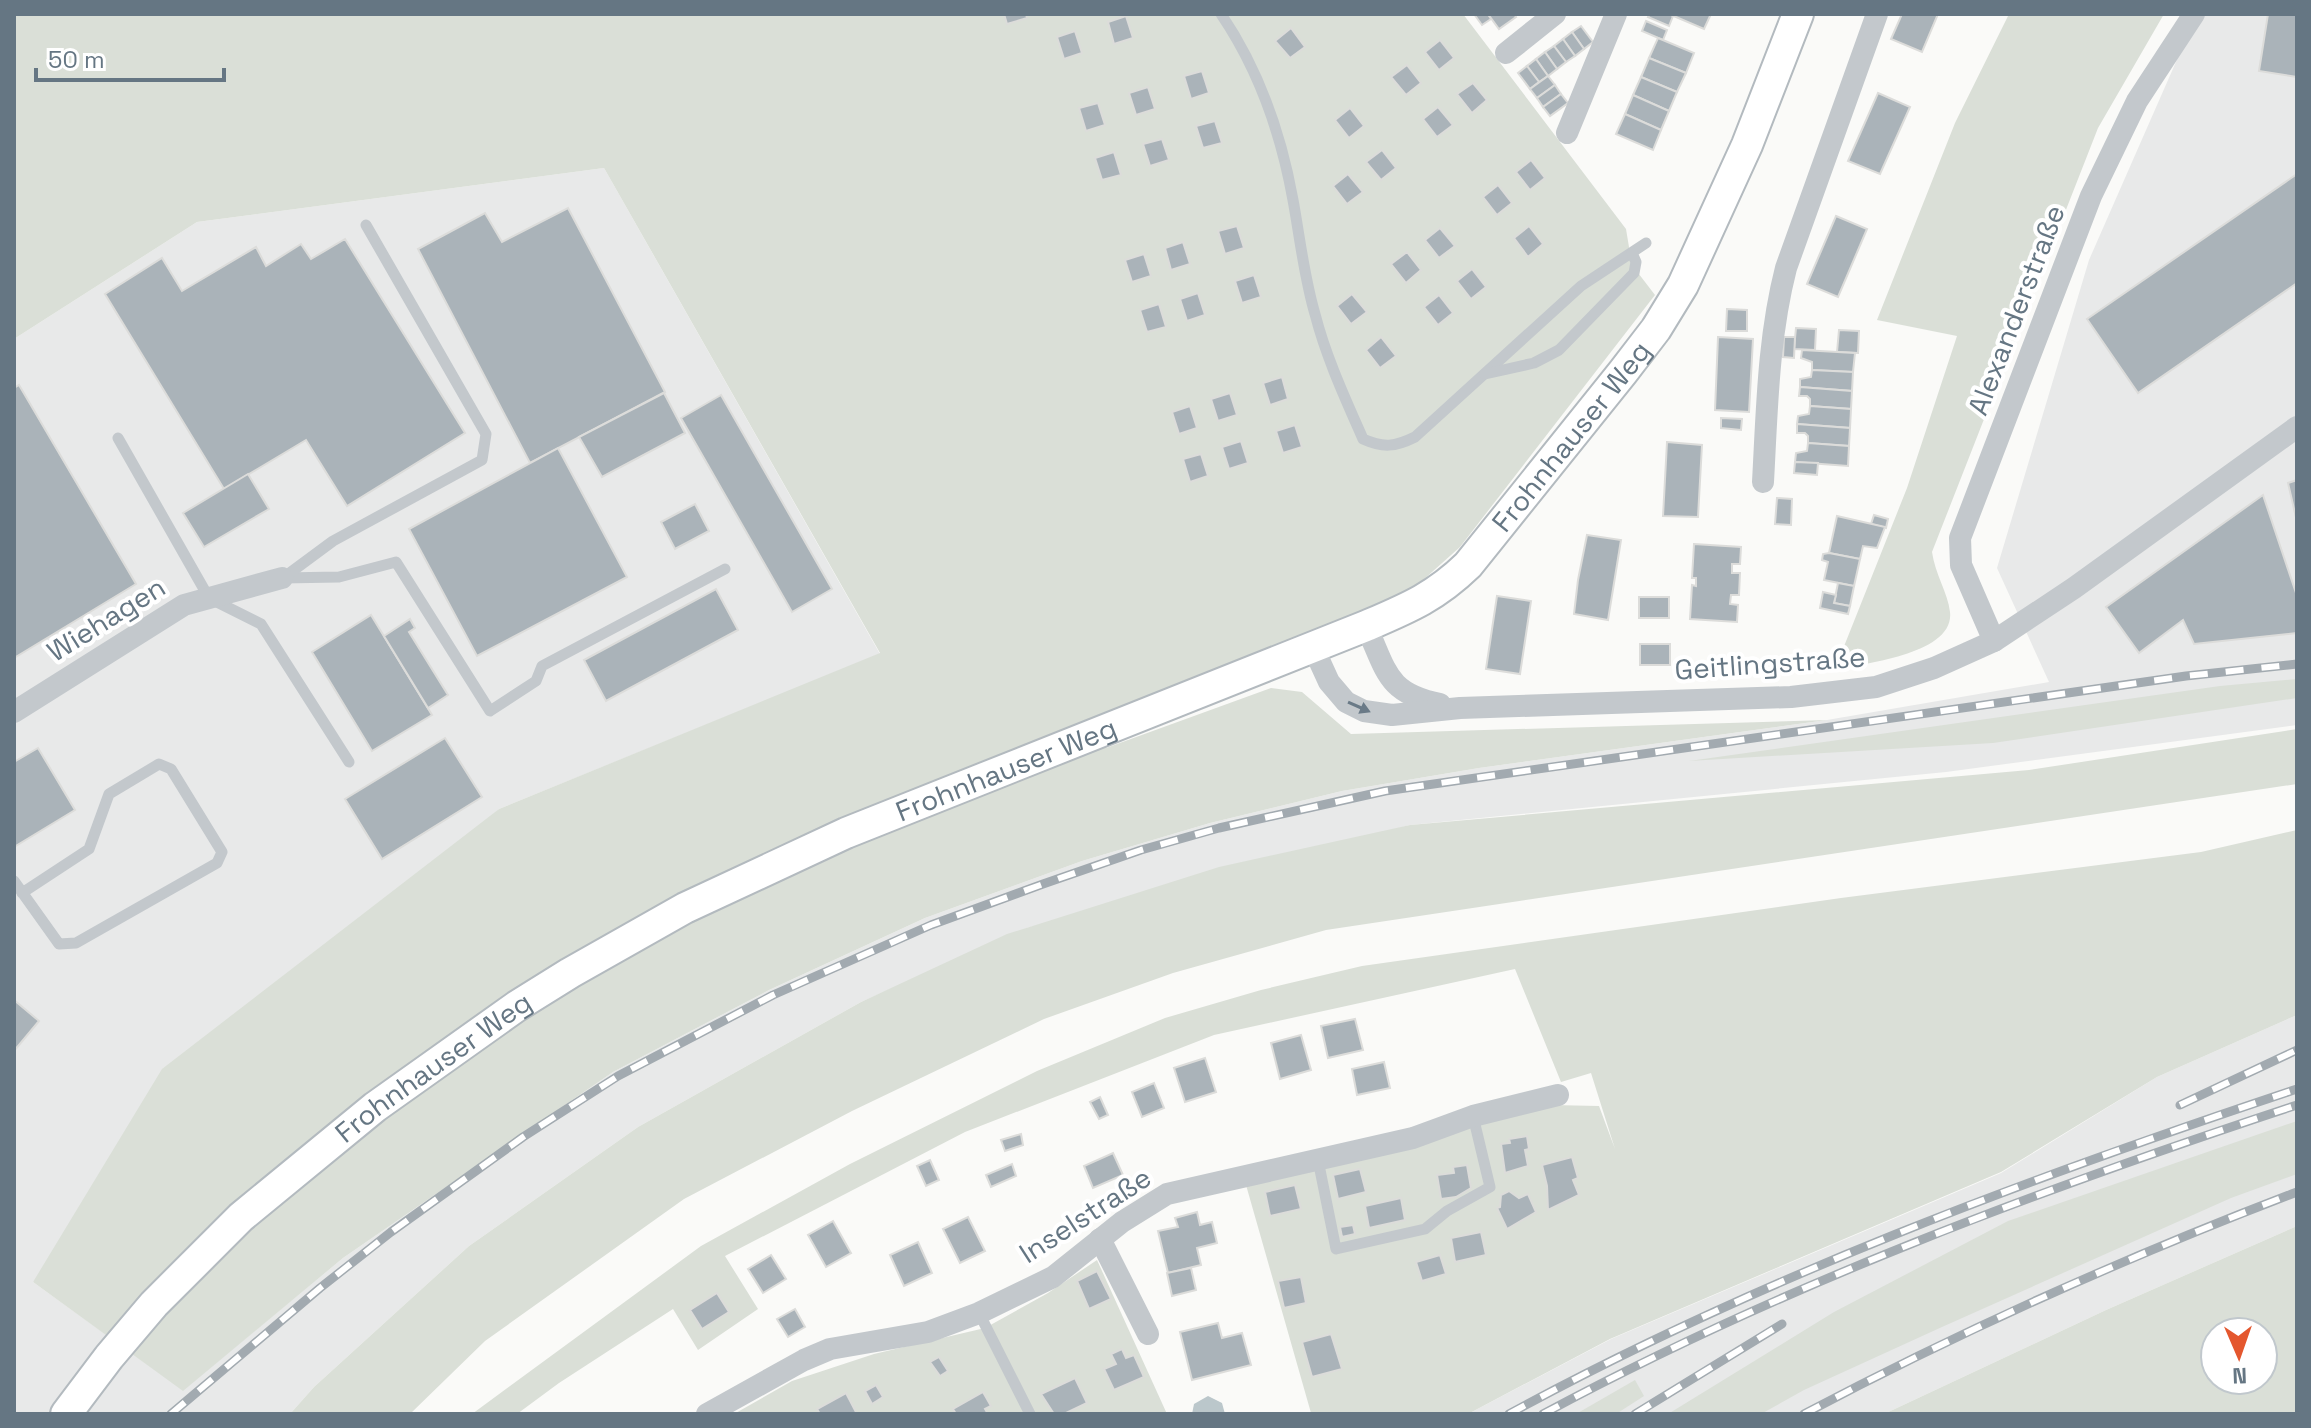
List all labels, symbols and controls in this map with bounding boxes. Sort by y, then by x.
scale bar [36,32,224,82]
text: 50 m [48,44,105,75]
street label: Alexanderstraße [1959,200,2073,420]
street label: Frohnhauser Weg [1484,334,1658,539]
street label: Wiehagen [40,569,172,669]
street label: Geitlingstraße [1673,638,1867,688]
one-way arrow [1347,700,1370,713]
street label: Frohnhauser Weg [890,709,1122,829]
street label: Frohnhauser Weg [328,983,538,1150]
street label: Inselstraße [1012,1159,1158,1271]
north arrow [2199,1316,2279,1396]
text: N [2232,1362,2248,1390]

